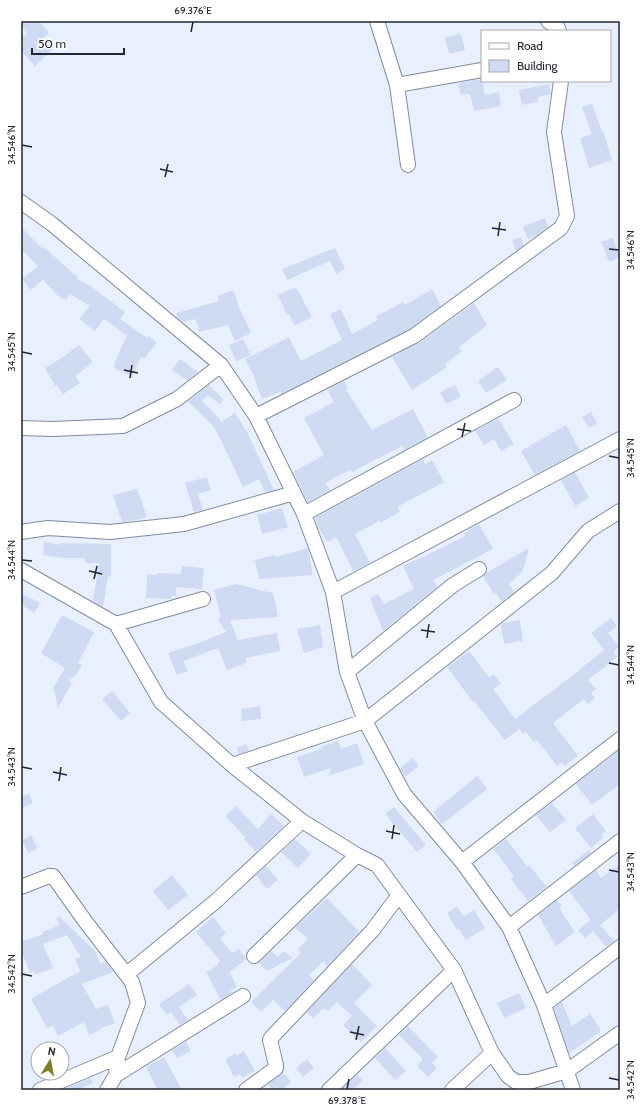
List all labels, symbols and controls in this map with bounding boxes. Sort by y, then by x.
text: 69.376°E [174,4,212,17]
scale bar [32,30,124,56]
legend [481,30,611,82]
text: 50 m [38,36,66,51]
text: Road [517,38,543,53]
text: Building [517,58,559,73]
text: 34.546°N [5,125,18,165]
text: 34.546°N [624,230,637,270]
text: 34.545°N [5,332,18,372]
text: 34.545°N [624,438,637,478]
text: 34.544°N [5,540,18,580]
text: 34.544°N [624,645,637,685]
text: 34.543°N [5,747,18,787]
text: 34.543°N [624,852,637,892]
text: 34.542°N [5,954,18,994]
north arrow [30,1041,70,1081]
text: N [47,1044,57,1059]
text: 34.542°N [624,1060,637,1100]
text: 69.378°E [328,1094,367,1107]

